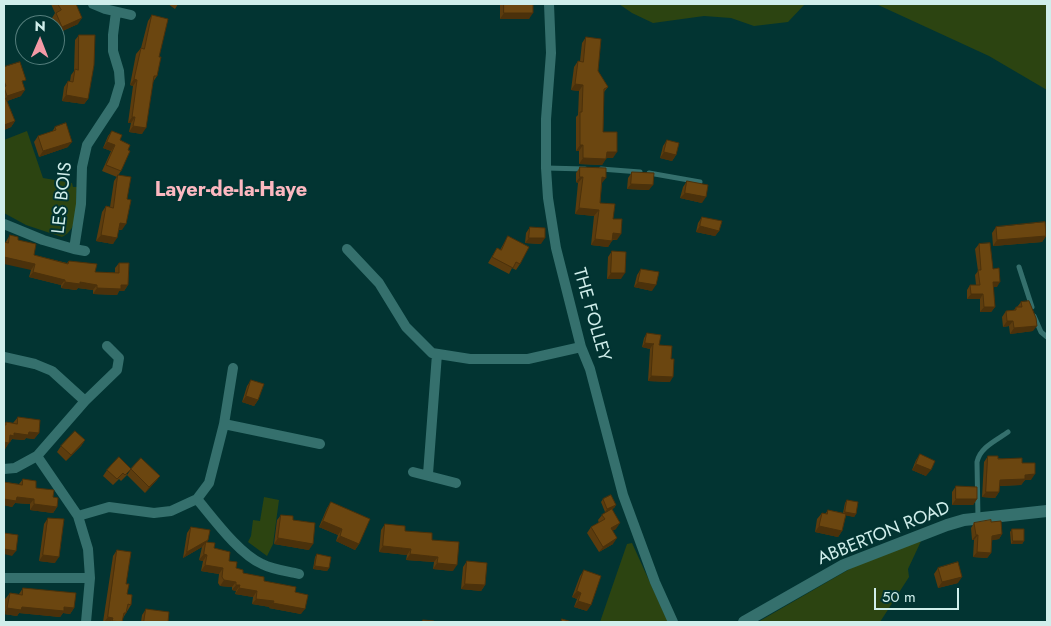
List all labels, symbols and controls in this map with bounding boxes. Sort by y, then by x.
north arrow [15,15,65,65]
text: N [35,16,46,36]
street label: LES BOIS [49,161,77,235]
district label: Layer-de-la-Haye [155,179,307,203]
street label: THE FOLLEY [567,266,615,364]
street label: ABBERTON ROAD [815,498,953,570]
scale bar [876,578,961,610]
text: 50 m [882,586,916,608]

